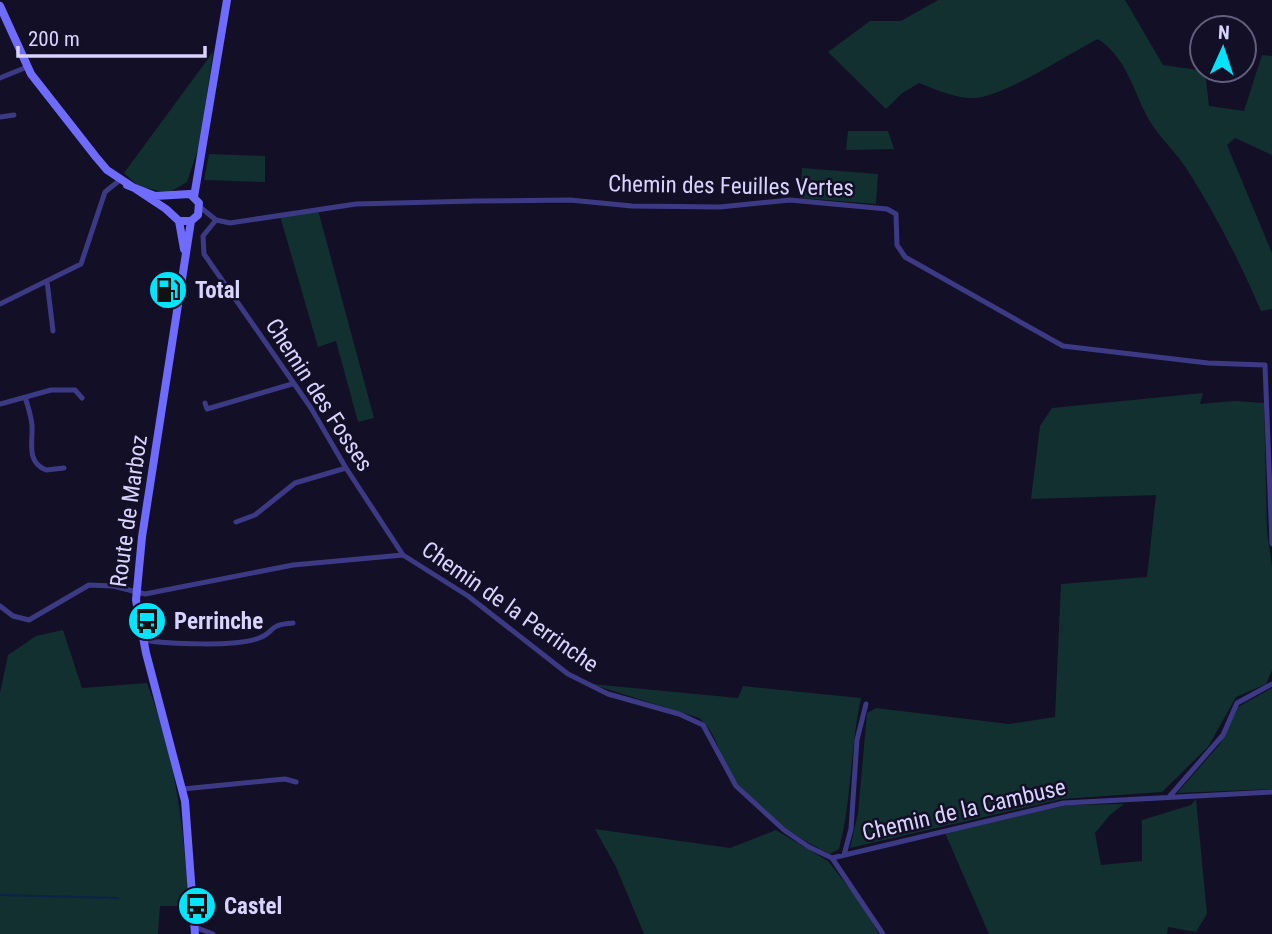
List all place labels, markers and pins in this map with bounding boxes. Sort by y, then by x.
fuel station icon: Total [147,269,189,311]
place label: Total [195,277,240,304]
bus stop icon: Perrinche [126,600,168,642]
place label: Perrinche [174,608,263,635]
bus stop icon: Castel [176,885,218,927]
place label: Castel [224,893,282,920]

